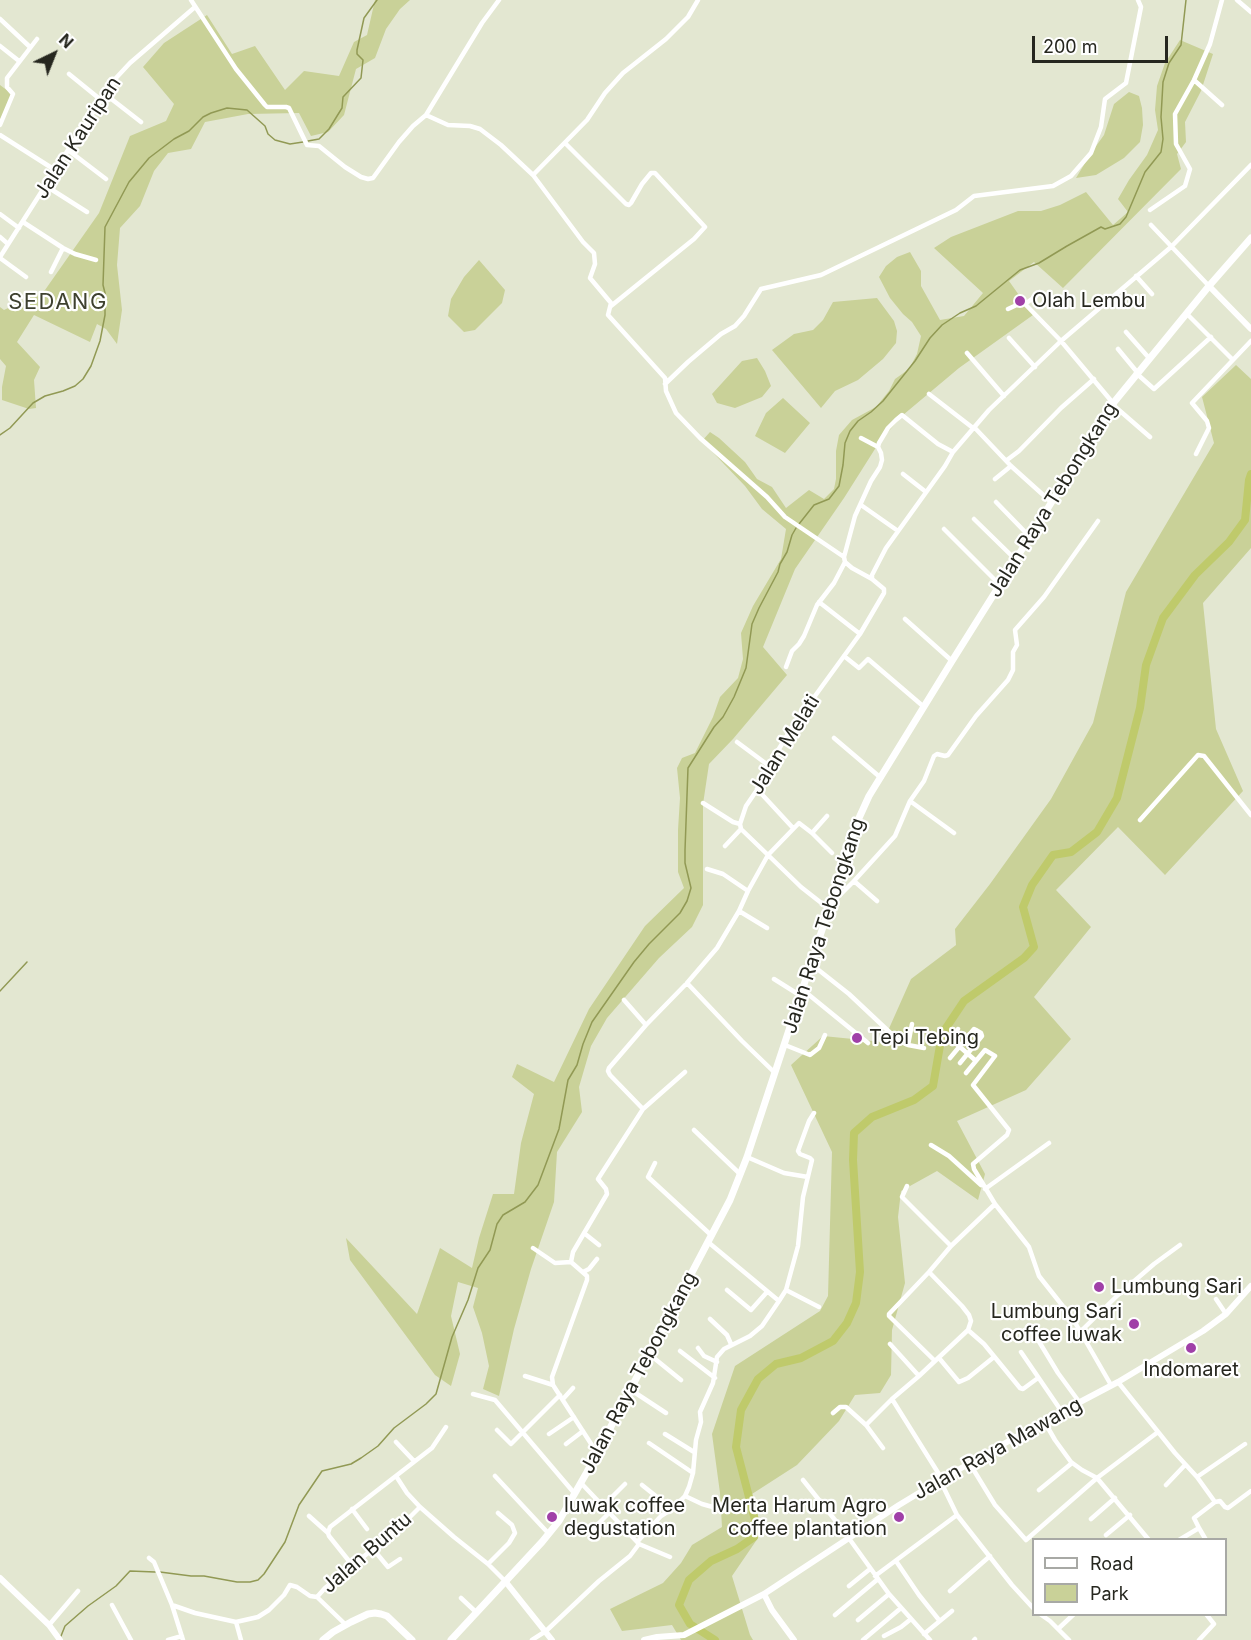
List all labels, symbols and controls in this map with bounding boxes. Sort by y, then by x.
north arrow [24,24,84,84]
scale bar [1035,24,1172,62]
text: N [55,29,78,52]
text: 200 m [1043,36,1098,57]
street label: Jalan Kauripan [30,72,126,204]
district label: SEDANG [8,289,108,315]
place label: Olah Lembu [1032,289,1145,313]
marker: Olah Lembu [1013,294,1027,308]
street label: Jalan Raya Tebongkang [983,398,1123,602]
street label: Jalan Melati [745,691,825,799]
street label: Jalan Raya Tebongkang [778,815,870,1037]
place label: Tepi Tebing [869,1026,979,1050]
marker: Tepi Tebing [850,1031,864,1045]
street label: Jalan Raya Tebongkang [575,1268,703,1478]
place label: Lumbung Sari [1111,1275,1242,1299]
marker: Lumbung Sari [1092,1280,1106,1294]
place label: Lumbung Sari coffee luwak [991,1300,1122,1347]
marker: Lumbung Sari coffee luwak [1127,1317,1141,1331]
marker: Indomaret [1184,1341,1198,1355]
place label: Indomaret [1143,1358,1239,1382]
street label: Jalan Raya Mawang [910,1393,1086,1505]
place label: luwak coffee degustation [564,1494,685,1541]
place label: Merta Harum Agro coffee plantation [712,1494,887,1541]
street label: Jalan Buntu [317,1507,417,1599]
marker: luwak coffee degustation [545,1510,559,1524]
marker: Merta Harum Agro coffee plantation [892,1510,906,1524]
legend [1032,1538,1227,1616]
text: Road [1090,1553,1133,1574]
text: Park [1090,1583,1129,1604]

